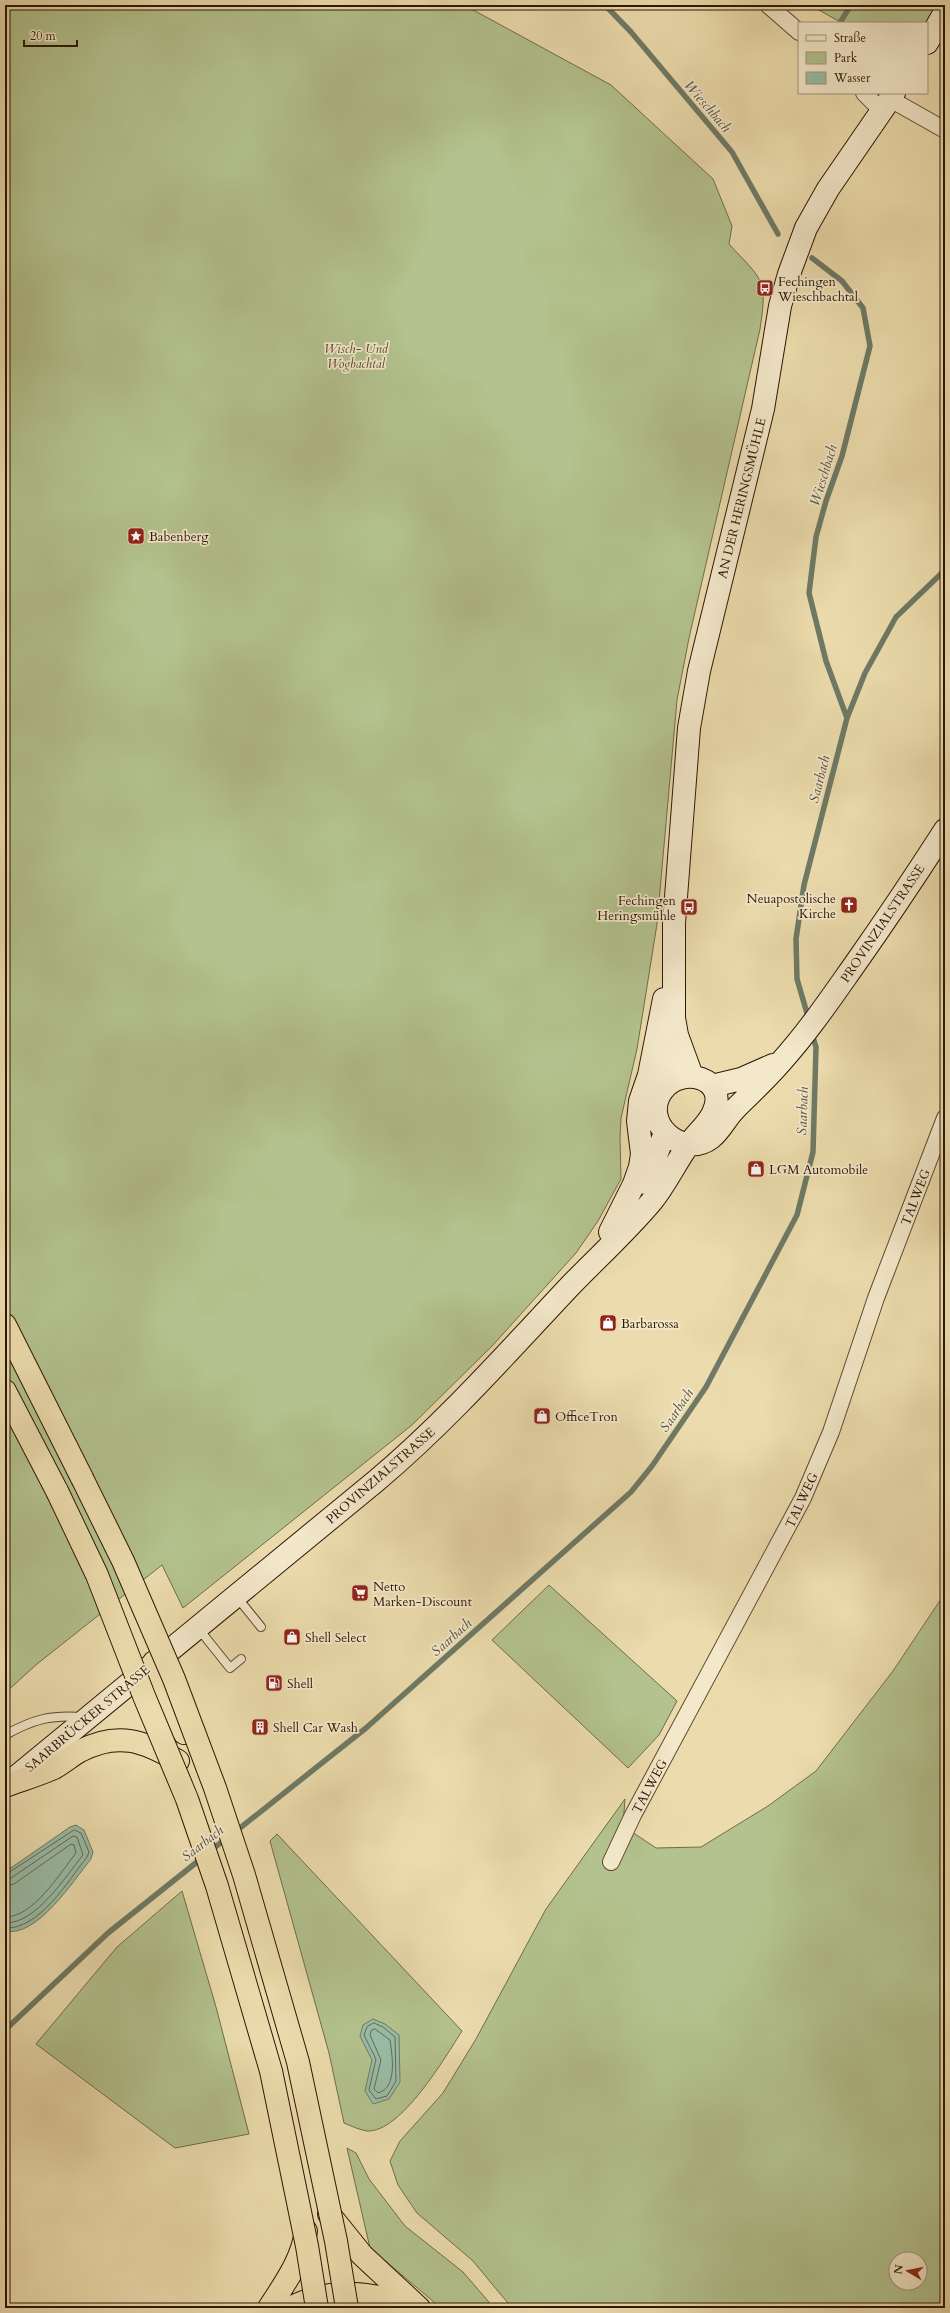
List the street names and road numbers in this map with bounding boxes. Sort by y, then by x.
street label: AN DER HERINGSMÜHLE [713,416,771,580]
street label: PROVINZIALSTRASSE [836,861,929,986]
street label: TALWEG [897,1166,935,1228]
street label: PROVINZIALSTRASSE [322,1423,439,1528]
street label: TALWEG [781,1470,823,1531]
street label: SAARBRÜCKER STRASSE [21,1661,154,1776]
street label: TALWEG [628,1756,672,1817]

